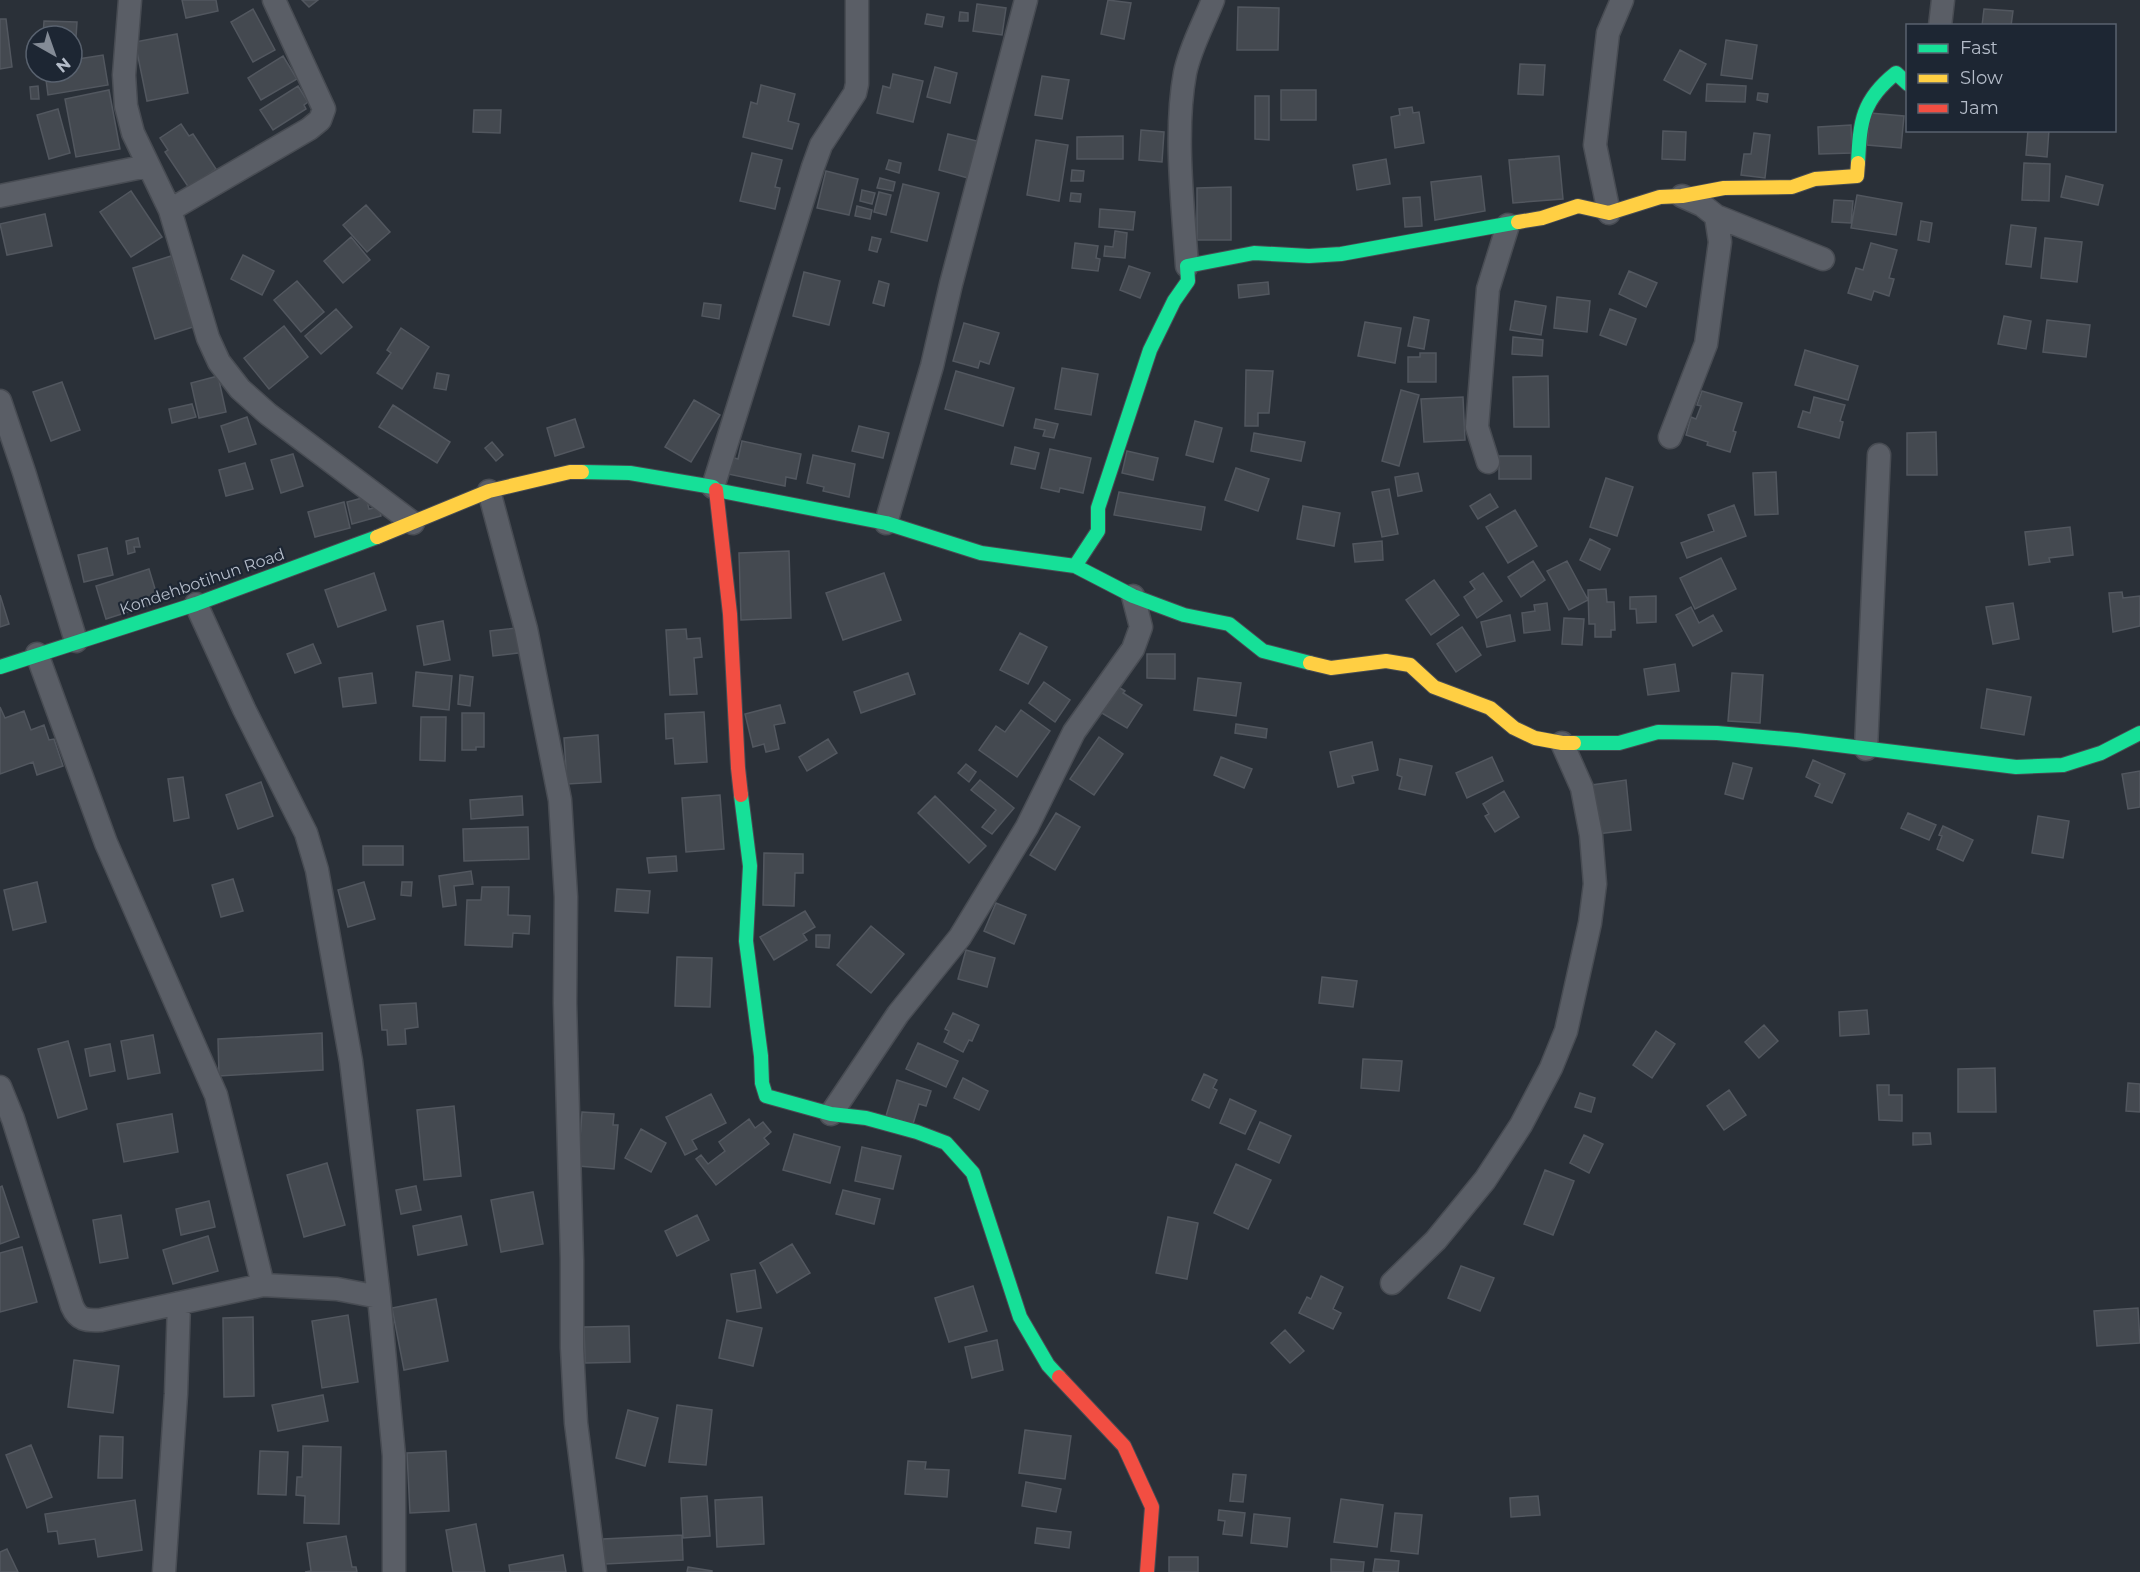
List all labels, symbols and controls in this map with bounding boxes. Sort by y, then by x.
north arrow [24,24,84,84]
legend [1906,24,2116,132]
text: Fast [1960,37,1998,59]
text: N [52,54,74,77]
text: Slow [1960,67,2003,89]
text: Jam [1959,97,1999,119]
street label: Kondehbotihun Road [117,544,287,619]

